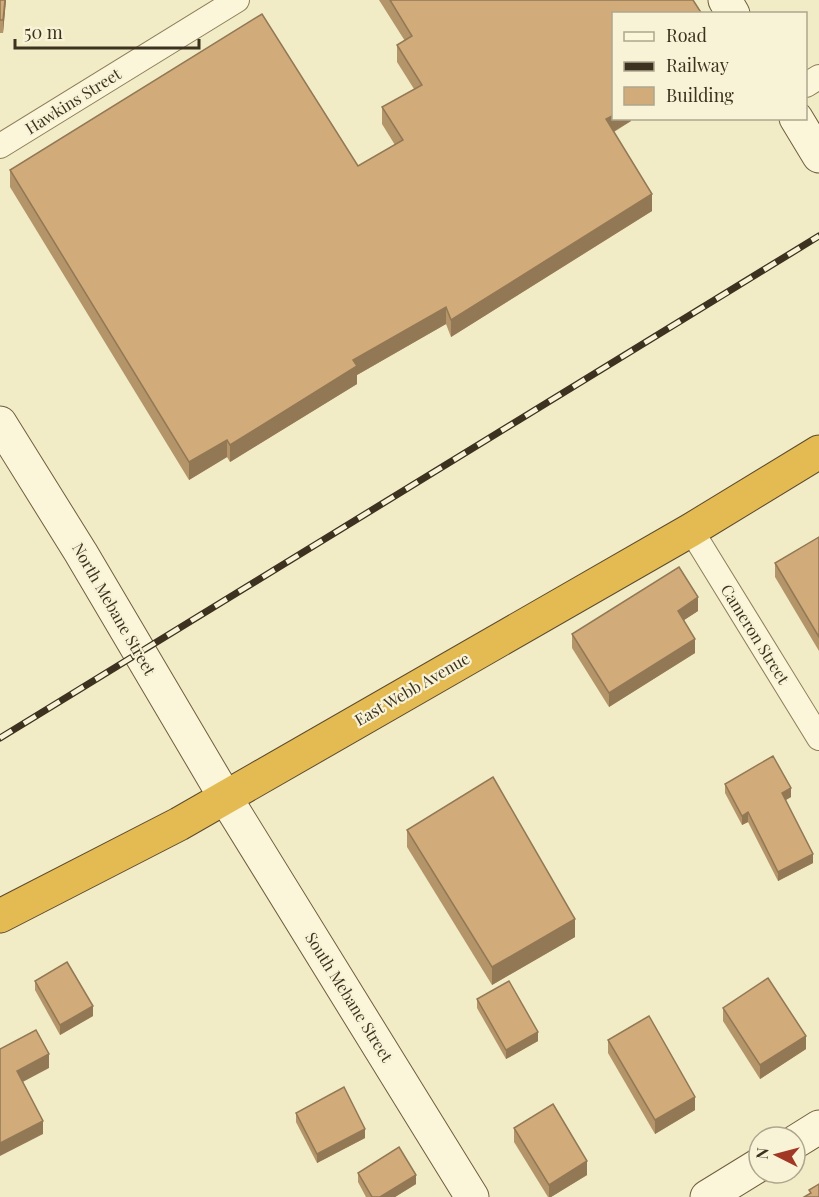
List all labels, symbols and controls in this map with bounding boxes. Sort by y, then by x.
scale bar [15,12,200,50]
legend [612,12,807,120]
text: 50 m [24,20,63,44]
text: Road [666,23,707,47]
text: Railway [666,53,729,77]
street label: Hawkins Street [21,63,125,138]
text: Building [666,83,734,107]
street label: North Mebane Street [68,539,161,679]
street label: Cameron Street [716,580,795,688]
street label: East Webb Avenue [350,647,473,730]
street label: South Mebane Street [301,928,398,1066]
north arrow [747,1125,807,1185]
text: N [751,1146,773,1160]

